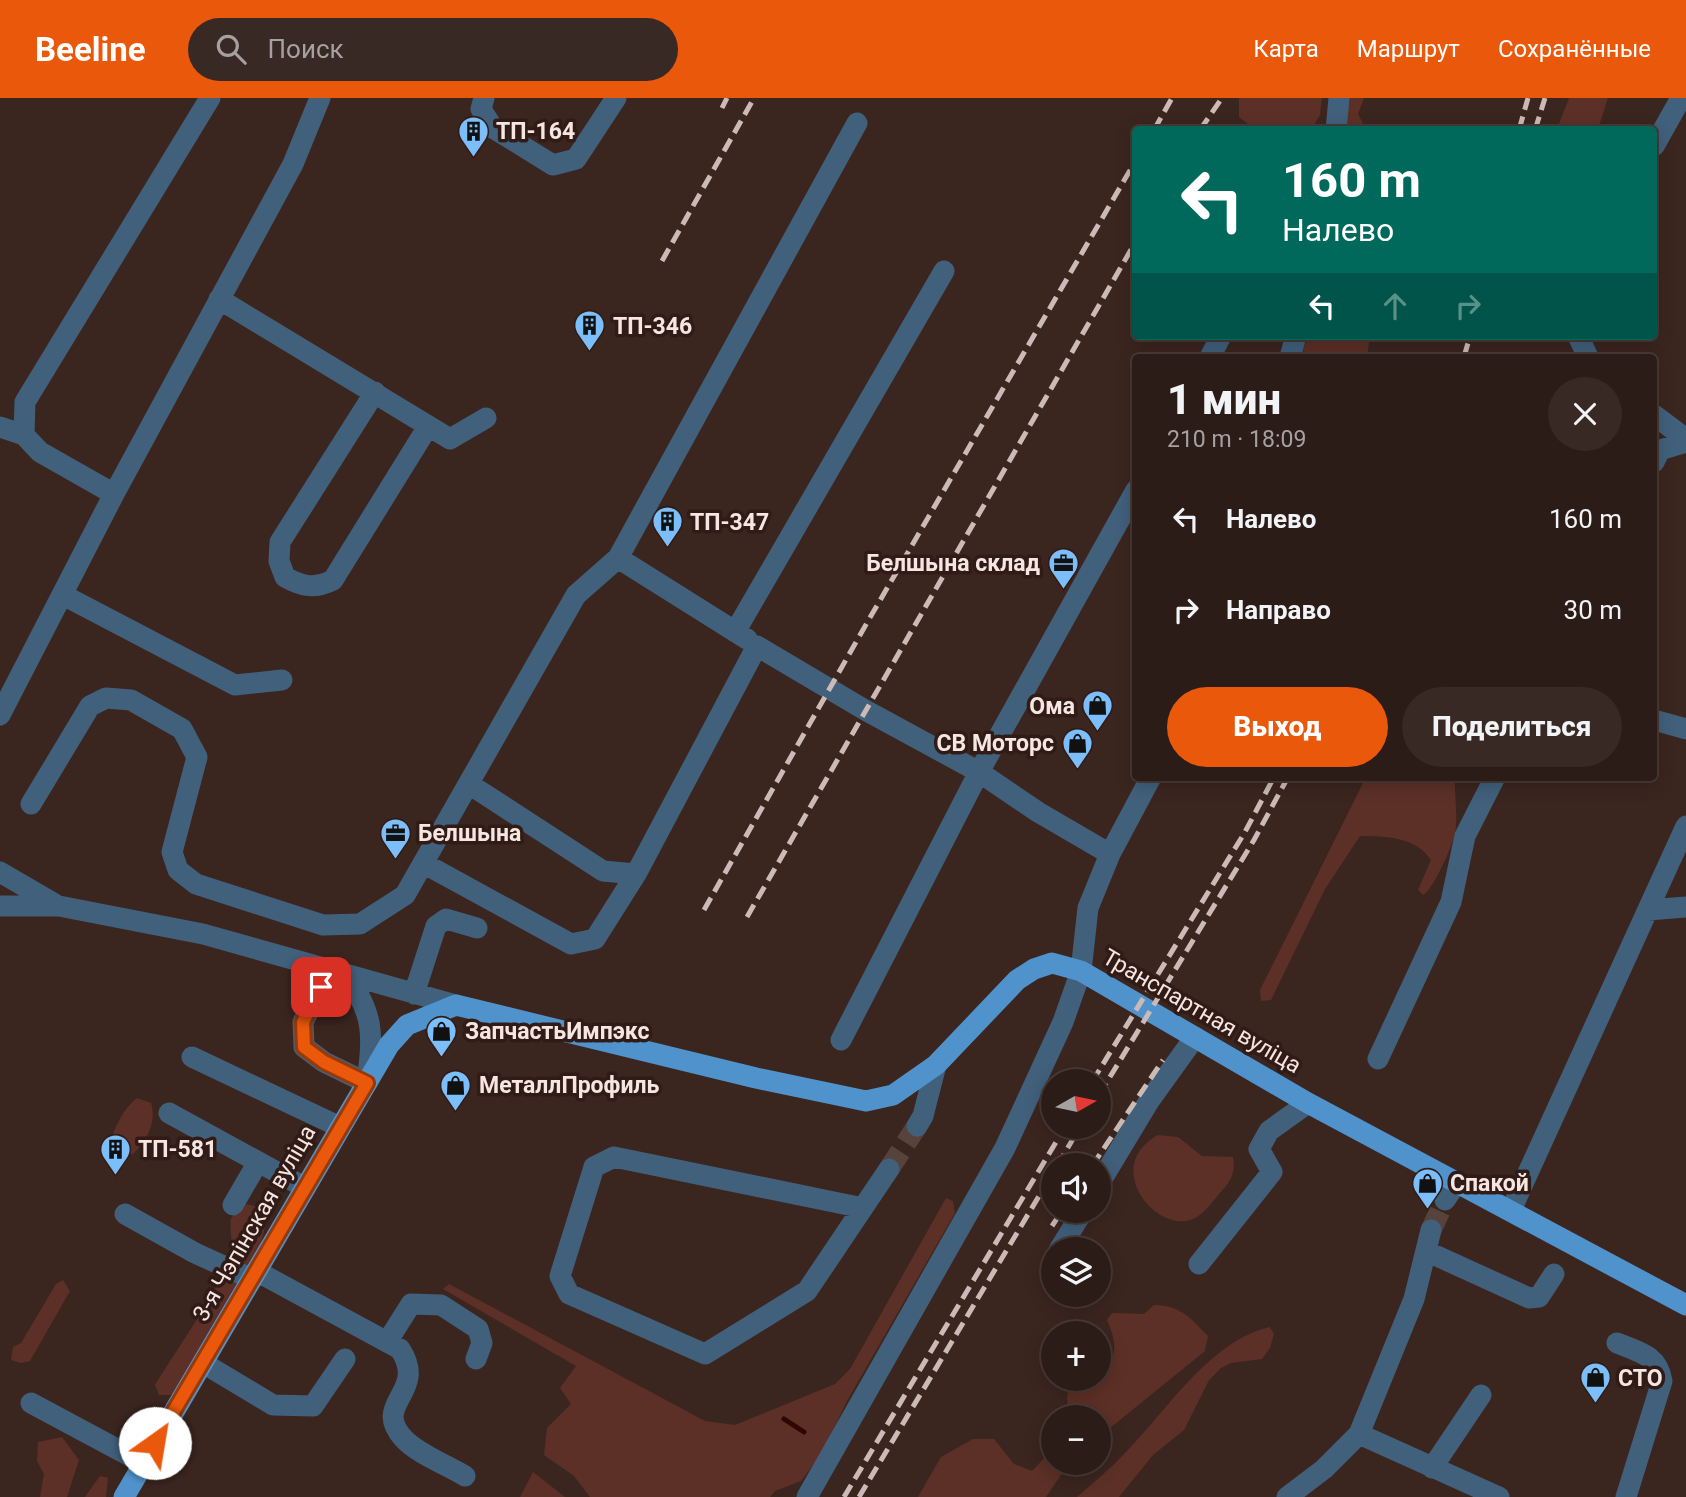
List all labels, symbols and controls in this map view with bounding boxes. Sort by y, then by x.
search box [188,18,678,81]
text: Beeline [35,30,146,69]
icon: search [212,30,250,68]
text: Поиск [268,34,344,64]
text: Карта [1253,35,1319,63]
text: Маршрут [1357,35,1460,63]
text: Сохранённые [1498,35,1651,63]
building icon: ТП-164 [456,114,490,158]
place label: ТП-164 [496,118,575,145]
text: 160 m [1282,152,1421,209]
icon: left [1167,154,1258,245]
text: Налево [1282,211,1394,249]
icon: left [1303,287,1341,325]
icon: ahead [1376,287,1414,325]
icon: right [1449,287,1487,325]
building icon: ТП-346 [573,309,607,353]
place label: ТП-346 [613,313,692,340]
text: 1 мин [1167,375,1281,424]
button: close [1548,377,1622,451]
text: 210 m · 18:09 [1167,426,1306,453]
icon: left [1167,500,1205,538]
text: Налево [1226,504,1316,534]
text: 160 m [1549,504,1622,534]
building icon: ТП-347 [650,505,684,549]
place label: ТП-347 [690,509,769,536]
office icon: Белшына склад [1046,546,1080,590]
place label: Белшына склад [866,550,1040,577]
icon: right [1167,591,1205,629]
text: Направо [1226,595,1331,625]
text: 30 m [1564,595,1622,625]
button: Выход [1167,687,1388,767]
button: Поделиться [1402,687,1622,767]
shop icon: Ома [1081,689,1115,733]
place label: Ома [1029,693,1075,720]
shop icon: СВ Моторс [1060,726,1094,770]
place label: СВ Моторс [936,730,1054,757]
office icon: Белшына [378,816,412,860]
place label: Белшына [418,820,521,847]
street label: Транспартная вуліца [1098,944,1306,1079]
pin [291,957,351,1017]
icon: arrive [302,968,340,1006]
shop icon: ЗапчастьИмпэкс [425,1014,459,1058]
place label: ЗапчастьИмпэкс [465,1018,649,1045]
shop icon: МеталлПрофиль [439,1068,473,1112]
north arrow [1041,1069,1111,1139]
map controls [1041,1069,1111,1475]
place label: МеталлПрофиль [479,1072,659,1099]
street label: 3-я Чэпінская вуліца [187,1121,322,1326]
building icon: ТП-581 [98,1132,132,1176]
place label: ТП-581 [138,1136,217,1163]
button: sound [1041,1153,1111,1223]
shop icon: Спакой [1410,1166,1444,1210]
place label: Спакой [1450,1170,1529,1197]
button: layers [1041,1237,1111,1307]
button: + [1041,1321,1111,1391]
shop icon: СТО [1578,1361,1612,1405]
place label: СТО [1618,1365,1663,1392]
button: − [1041,1405,1111,1475]
position arrow [118,1406,192,1480]

